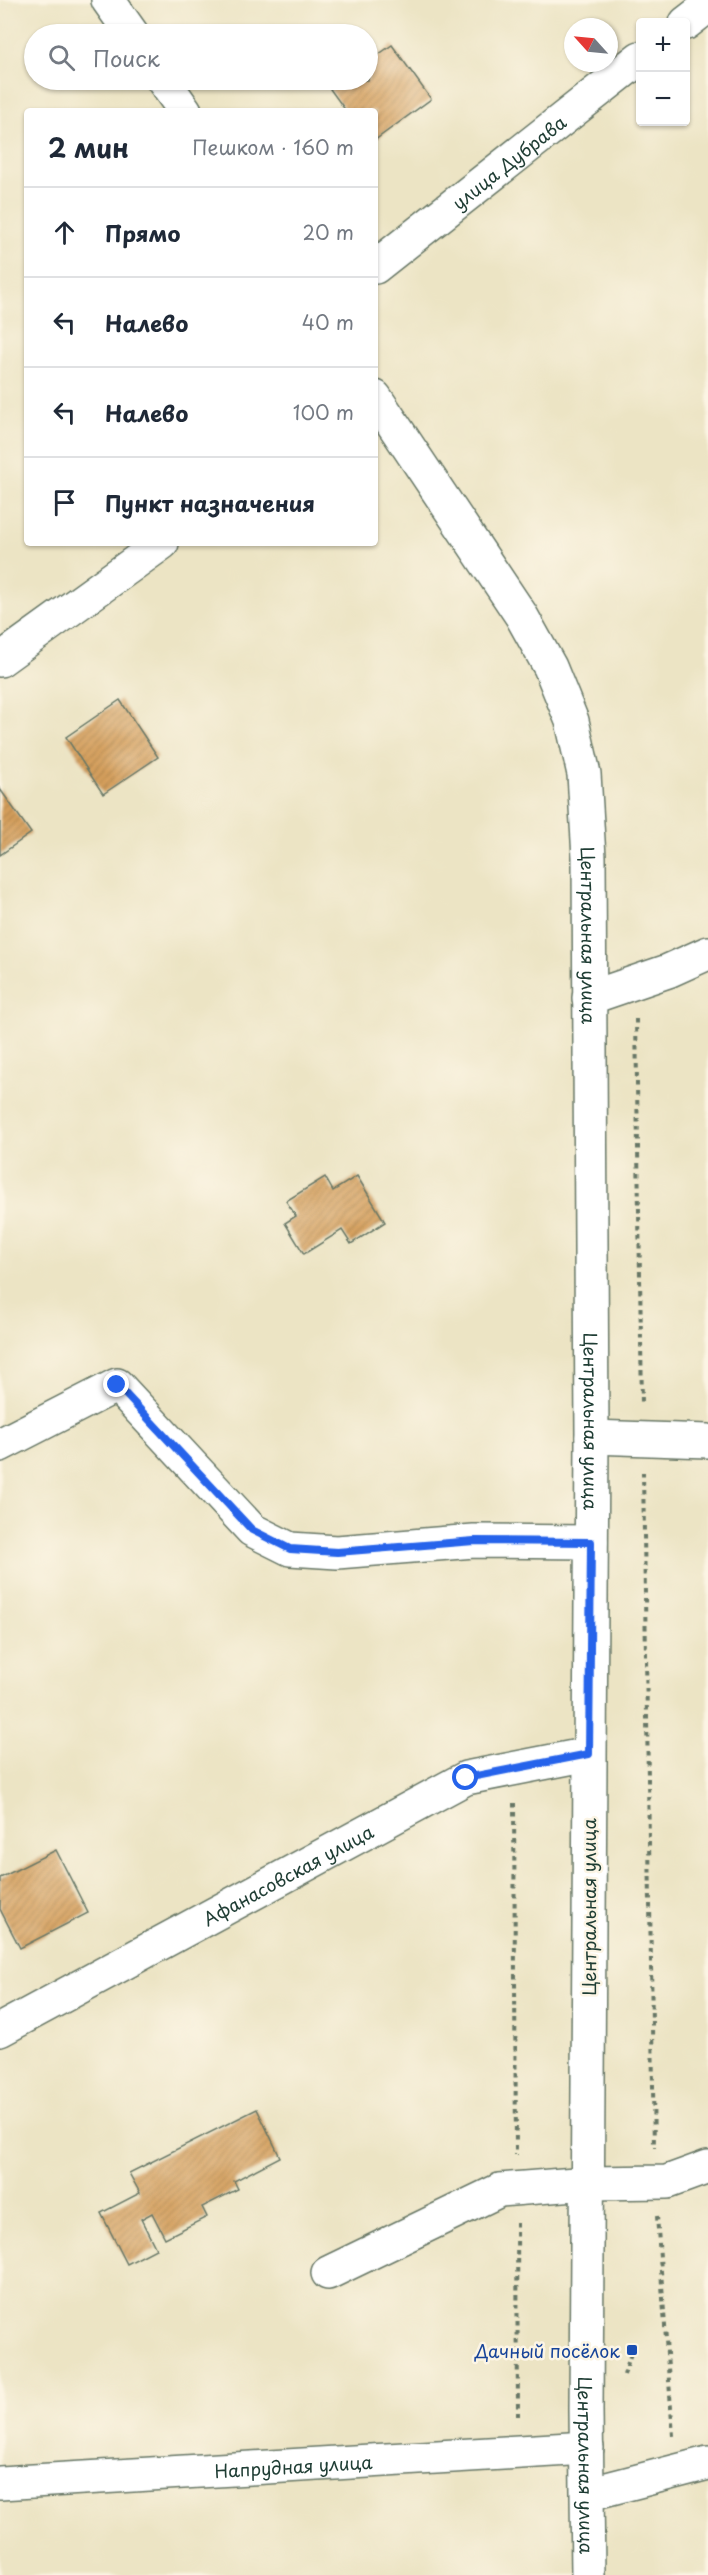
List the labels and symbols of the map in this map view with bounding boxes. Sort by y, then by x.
north arrow [564,18,618,72]
street label: улица Дубрава [446,108,572,215]
street label: Центральная улица [575,846,603,1025]
street label: Центральная улица [578,1332,606,1511]
route end [103,1371,129,1397]
route start [452,1764,478,1790]
street label: Афанасовская улица [197,1817,378,1932]
street label: Центральная улица [575,1818,602,1996]
place label: Дачный посёлок [474,2337,620,2364]
marker: Дачный посёлок [625,2343,639,2357]
street label: Центральная улица [572,2376,601,2555]
street label: Напрудная улица [214,2447,374,2484]

